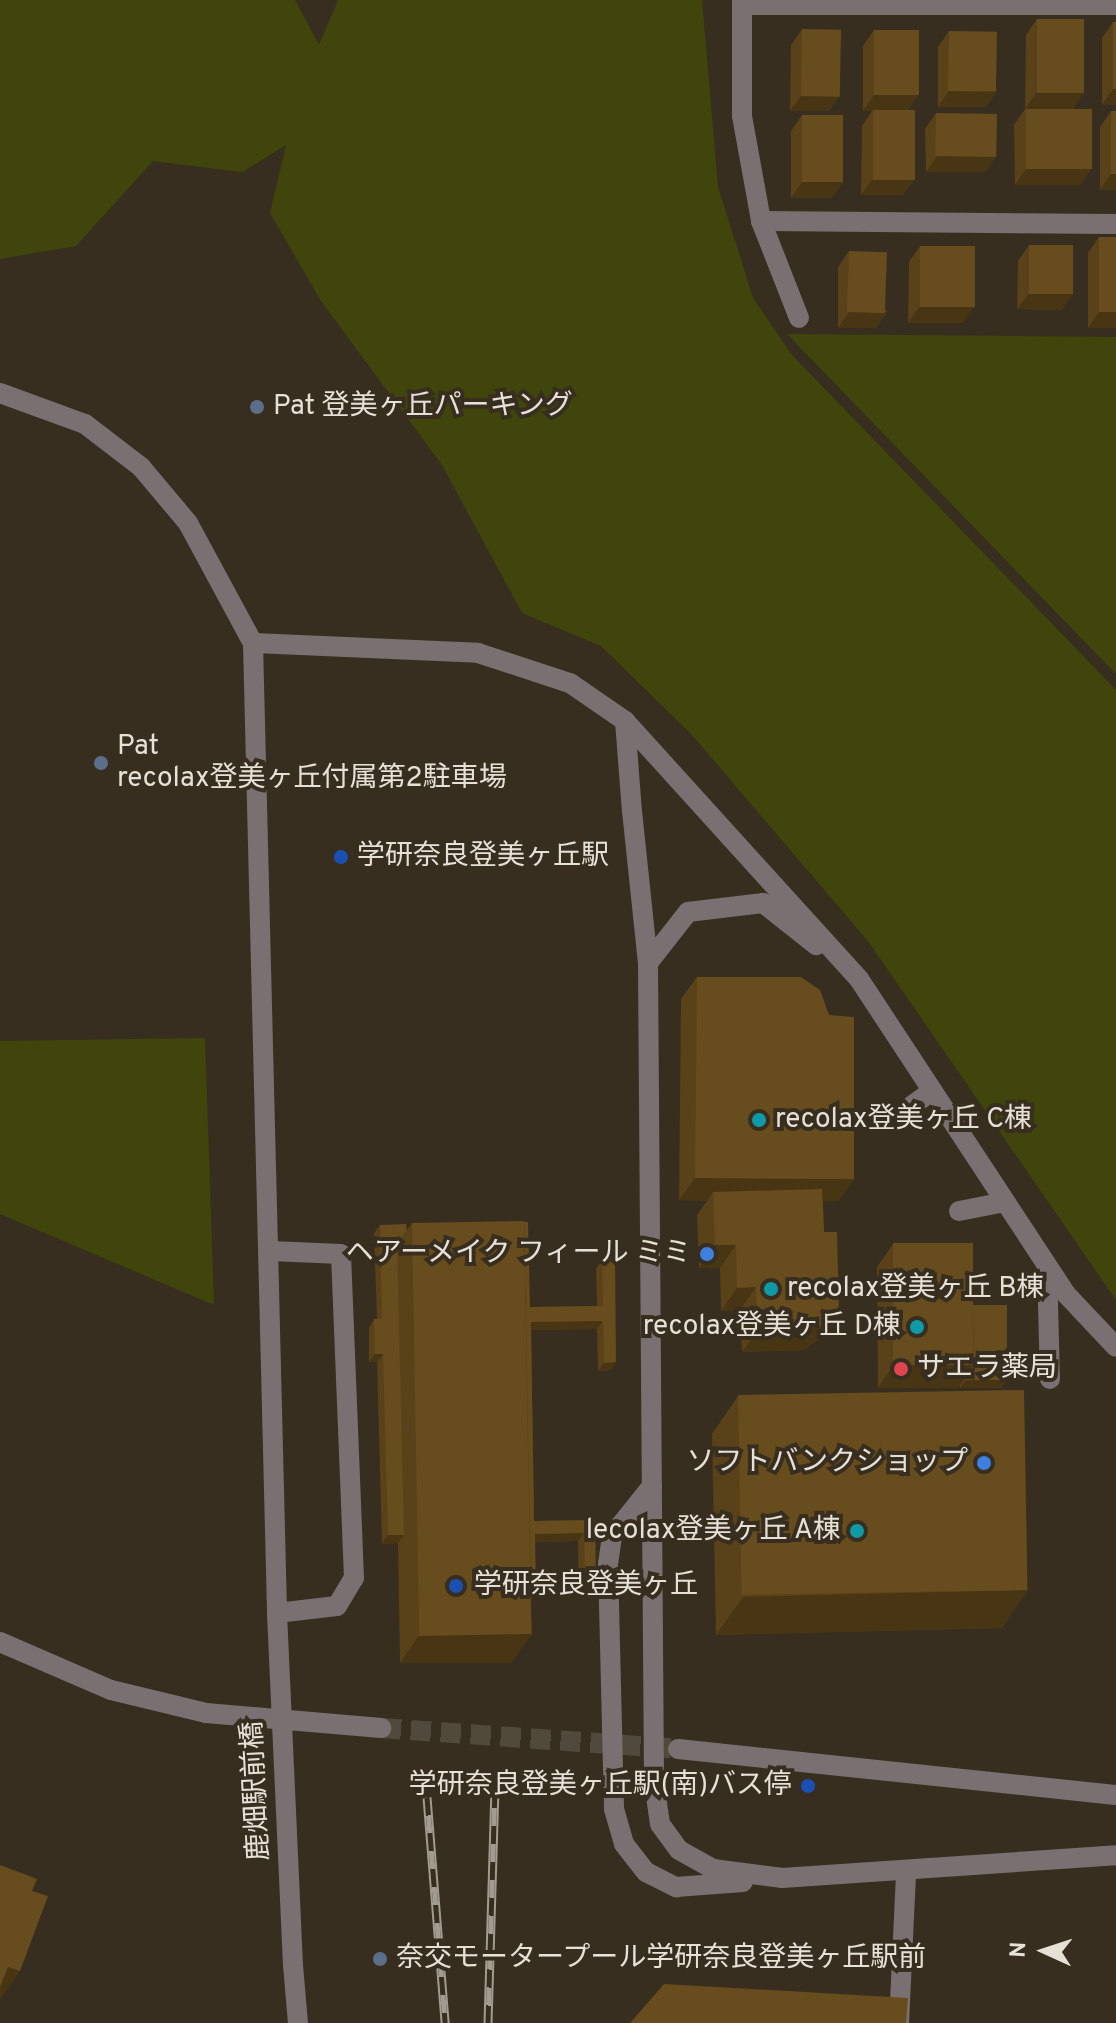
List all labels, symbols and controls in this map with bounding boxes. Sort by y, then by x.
place label: Pat 登美ヶ丘パーキング [273,390,574,424]
marker: Pat 登美ヶ丘パーキング [248,398,266,416]
place label: Pat recolax登美ヶ丘付属第2駐車場 [117,730,507,796]
marker: Pat recolax登美ヶ丘付属第2駐車場 [92,754,110,772]
place label: 学研奈良登美ヶ丘駅 [357,840,609,874]
marker: 学研奈良登美ヶ丘駅 [332,848,350,866]
place label: recolax登美ヶ丘 C棟 [775,1103,1032,1137]
marker: recolax登美ヶ丘 C棟 [750,1111,768,1129]
place label: ヘアーメイク フィール ミミ [344,1237,691,1271]
marker: ヘアーメイク フィール ミミ [698,1245,716,1263]
place label: recolax登美ヶ丘 B棟 [787,1272,1045,1306]
marker: recolax登美ヶ丘 B棟 [762,1280,780,1298]
place label: recolax登美ヶ丘 D棟 [643,1310,901,1344]
marker: recolax登美ヶ丘 D棟 [908,1318,926,1336]
place label: サエラ薬局 [917,1352,1057,1386]
marker: サエラ薬局 [892,1360,910,1378]
place label: ソフトバンクショップ [688,1446,968,1480]
marker: ソフトバンクショップ [975,1454,993,1472]
place label: lecolax登美ヶ丘 A棟 [586,1514,841,1548]
marker: lecolax登美ヶ丘 A棟 [848,1522,866,1540]
place label: 学研奈良登美ヶ丘 [474,1569,698,1603]
marker: 学研奈良登美ヶ丘 [445,1575,467,1597]
street label: 鹿畑駅前橋 [237,1720,277,1862]
place label: 学研奈良登美ヶ丘駅(南)バス停 [409,1769,792,1803]
marker: 学研奈良登美ヶ丘駅(南)バス停 [799,1777,817,1795]
north arrow [1004,1911,1084,1991]
text: N [1006,1941,1033,1958]
place label: 奈交モータープール学研奈良登美ヶ丘駅前 [396,1942,928,1976]
marker: 奈交モータープール学研奈良登美ヶ丘駅前 [371,1950,389,1968]

